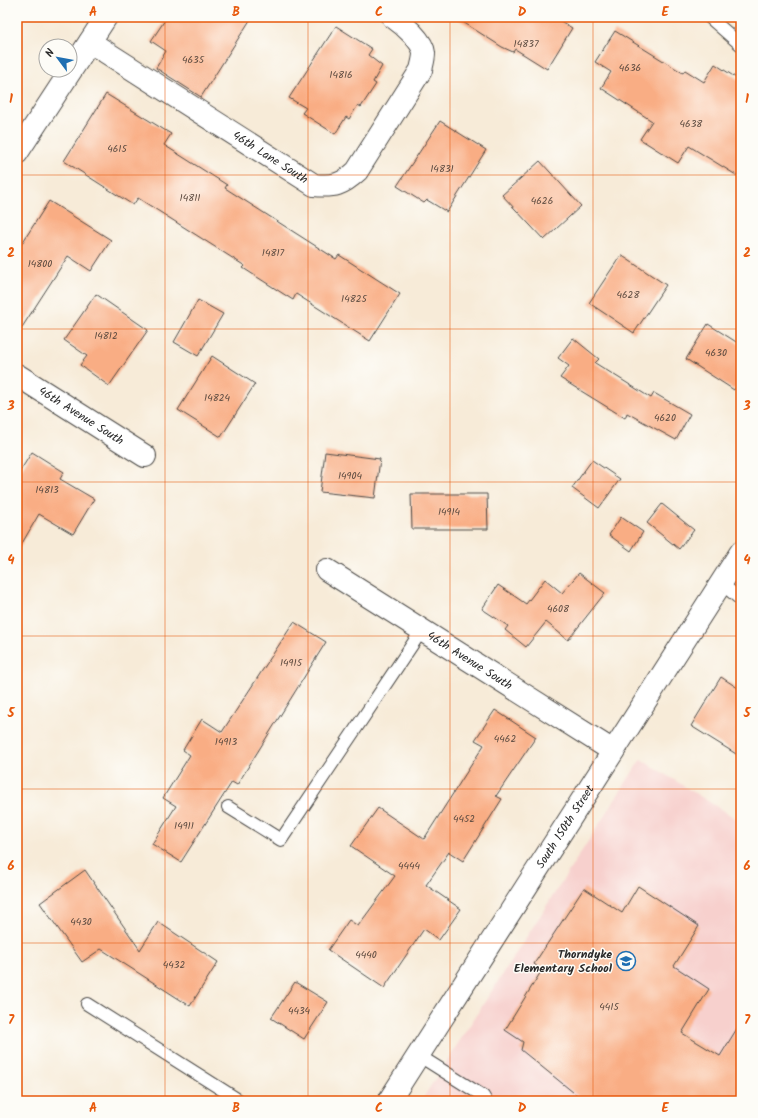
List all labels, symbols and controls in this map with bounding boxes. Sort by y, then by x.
text: A [89,2,97,23]
text: B [232,2,240,23]
text: C [375,2,383,23]
text: D [518,2,527,23]
text: E [661,2,669,23]
house number: 14837 [514,36,539,52]
north arrow [38,38,78,78]
text: N [41,45,60,61]
house number: 4635 [182,52,205,68]
house number: 4636 [619,60,641,76]
house number: 14816 [329,67,353,83]
text: 1 [9,89,13,110]
text: 1 [745,89,749,110]
house number: 4638 [680,116,703,132]
street label: 46th Lane South [228,126,312,189]
house number: 4615 [107,141,127,157]
house number: 14831 [430,161,454,177]
house number: 14811 [180,190,200,206]
house number: 4626 [531,193,553,209]
text: 2 [7,243,15,264]
text: 2 [743,243,751,264]
house number: 14817 [262,245,285,261]
house number: 14800 [28,256,52,272]
house number: 4628 [617,287,640,303]
house number: 14825 [341,291,368,307]
house number: 14812 [94,328,118,344]
house number: 4630 [705,345,727,361]
street label: 46th Avenue South [34,382,127,450]
house number: 14824 [204,390,230,406]
text: 3 [6,396,15,417]
text: 3 [742,396,751,417]
house number: 4620 [654,410,676,426]
house number: 14904 [338,468,363,484]
house number: 14813 [35,482,59,498]
house number: 14914 [438,504,461,520]
text: 4 [7,550,15,571]
text: 4 [743,550,751,571]
house number: 4608 [547,601,570,617]
street label: 46th Avenue South [423,627,516,695]
house number: 14915 [280,655,303,671]
text: 5 [7,703,16,724]
text: 5 [743,703,752,724]
house number: 4462 [494,731,516,747]
house number: 14913 [215,734,237,750]
street label: South 150th Street [531,781,600,872]
house number: 4452 [453,811,475,827]
house number: 14911 [174,818,194,834]
text: 6 [7,856,15,877]
text: 6 [743,856,751,877]
house number: 4444 [398,858,421,874]
house number: 4430 [70,914,92,930]
place label: Thorndyke Elementary School [514,945,613,978]
house number: 4440 [355,947,377,963]
school or university icon: Thorndyke Elementary School [615,950,637,972]
house number: 4432 [163,957,185,973]
house number: 4415 [599,999,619,1015]
house number: 4434 [288,1003,311,1019]
text: 7 [8,1010,15,1031]
text: 7 [744,1010,751,1031]
text: A [89,1098,97,1118]
text: B [232,1098,240,1118]
text: C [375,1098,383,1118]
text: D [518,1098,527,1118]
text: E [661,1098,669,1118]

